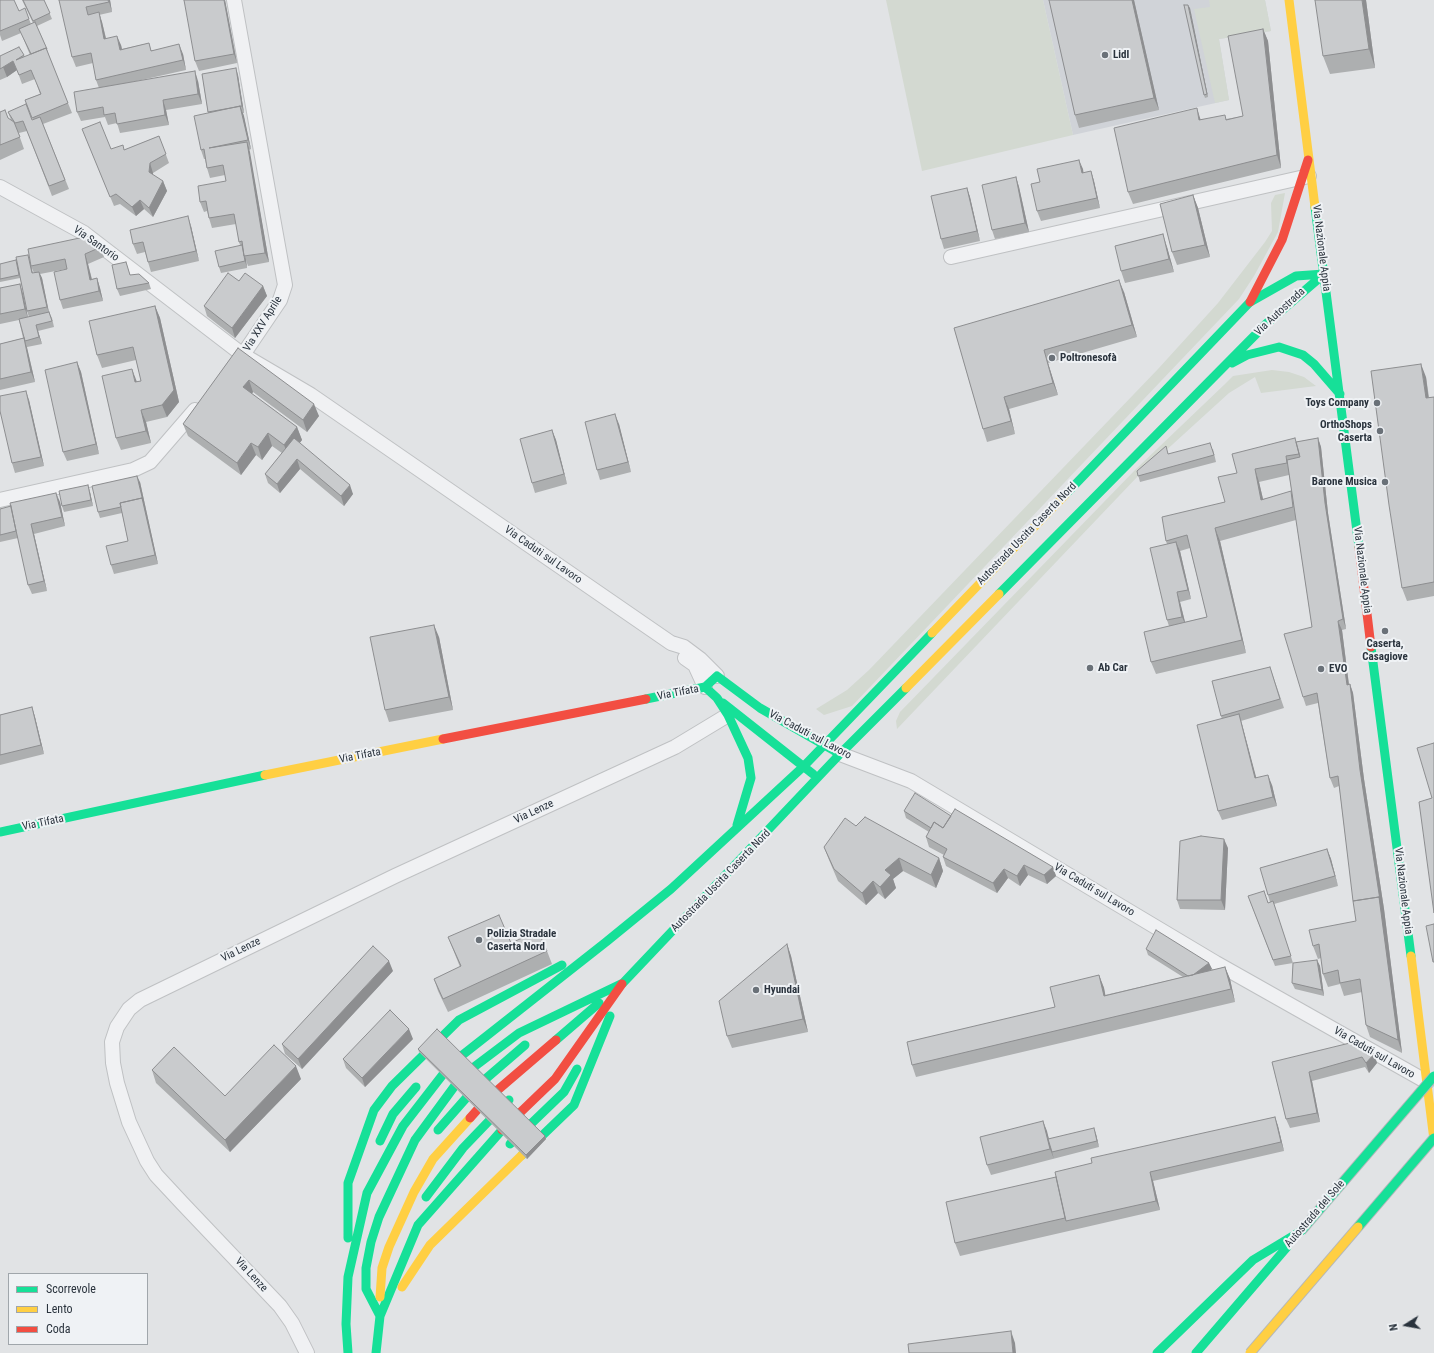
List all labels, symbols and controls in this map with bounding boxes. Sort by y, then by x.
place label: Lidl [1113,48,1129,62]
marker: Lidl [1100,50,1110,60]
street label: Via Nazionale Appia [1309,204,1333,292]
street label: Via Santorio [71,223,121,265]
street label: Via Autostrada [1252,285,1308,339]
street label: Via XXV Aprile [241,294,285,354]
place label: Poltronesofà [1060,351,1117,365]
marker: Poltronesofà [1047,353,1057,363]
place label: Toys Company [1305,396,1369,410]
marker: Toys Company [1372,398,1382,408]
place label: OrthoShops Caserta [1320,418,1372,444]
marker: OrthoShops Caserta [1375,426,1385,436]
place label: Barone Musica [1312,475,1377,489]
marker: Barone Musica [1380,477,1390,487]
street label: Autostrada Uscita Caserta Nord [975,480,1079,588]
street label: Via Caduti sul Lavoro [502,523,584,587]
street label: Via Nazionale Appia [1350,526,1374,614]
marker: Caserta, Casagiove [1380,626,1390,636]
place label: Caserta, Casagiove [1362,637,1408,663]
place label: Ab Car [1098,661,1128,675]
place label: EVO [1329,662,1347,676]
marker: Ab Car [1085,663,1095,673]
marker: EVO [1316,664,1326,674]
street label: Via Tifata [656,683,700,703]
street label: Via Caduti sul Lavoro [766,708,854,762]
street label: Via Tifata [338,746,382,766]
street label: Via Lenze [512,797,556,827]
street label: Via Tifata [21,812,65,834]
street label: Autostrada Uscita Caserta Nord [669,827,773,935]
street label: Via Nazionale Appia [1391,847,1415,935]
street label: Via Caduti sul Lavoro [1051,861,1137,919]
place label: Polizia Stradale Caserta Nord [487,927,556,953]
street label: Via Lenze [219,935,263,965]
marker: Polizia Stradale Caserta Nord [474,935,484,945]
place label: Hyundai [764,983,800,997]
marker: Hyundai [751,985,761,995]
street label: Via Caduti sul Lavoro [1331,1024,1417,1082]
street label: Autostrada del Sole [1282,1178,1348,1250]
street label: Via Lenze [232,1255,270,1295]
legend [8,1273,148,1345]
text: Scorrevole [46,1282,96,1296]
text: Lento [46,1302,73,1316]
north arrow [1386,1305,1426,1345]
text: Coda [46,1322,71,1336]
text: N [1387,1323,1401,1332]

